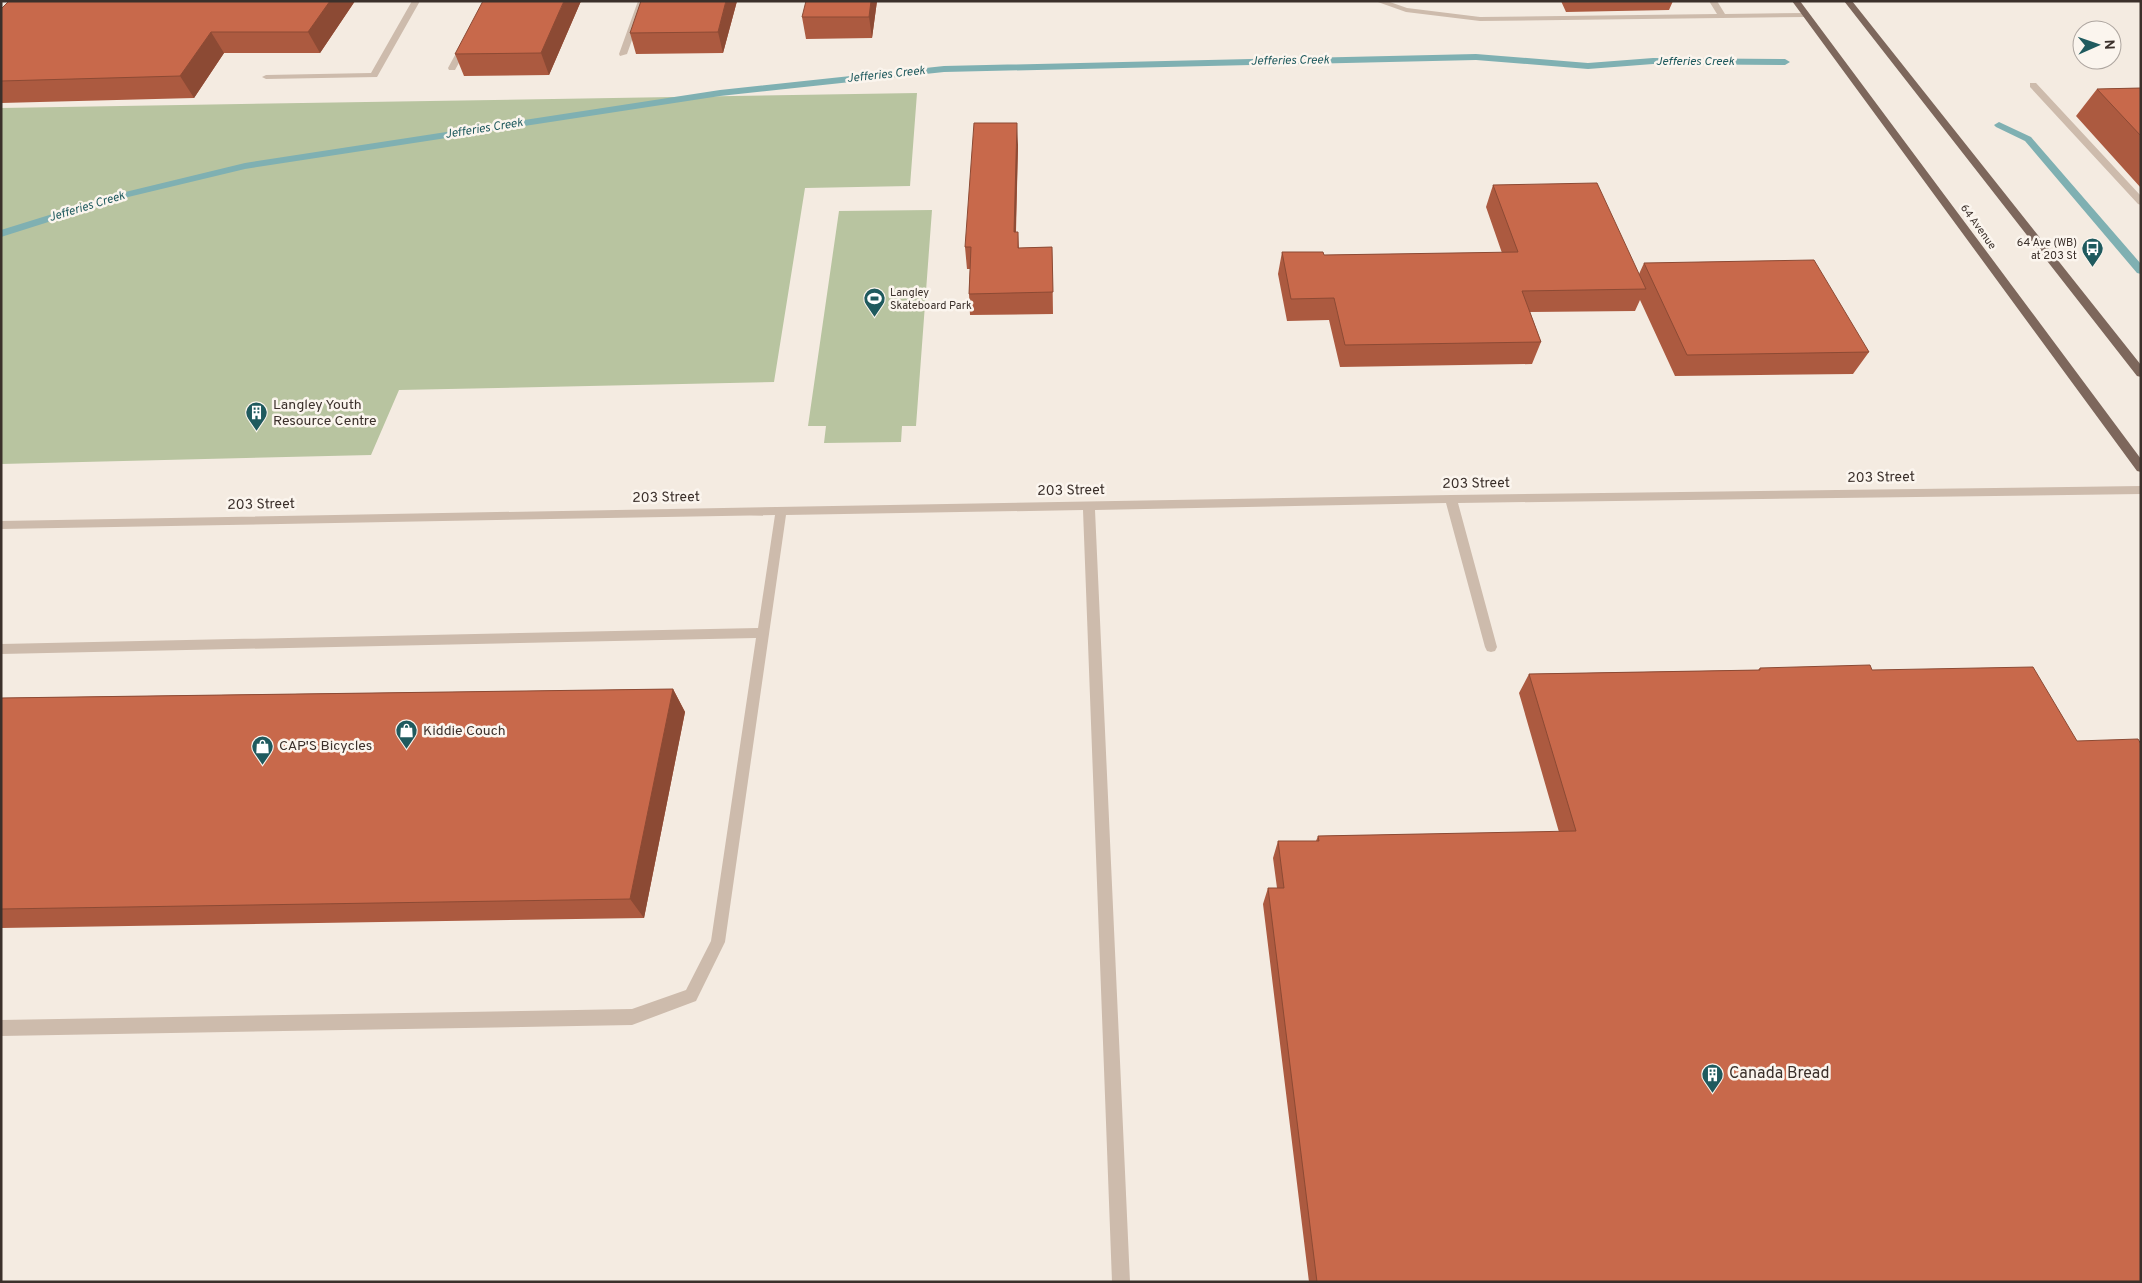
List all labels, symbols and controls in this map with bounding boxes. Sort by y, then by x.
north arrow [2072,20,2122,70]
text: N [2100,39,2117,50]
water label: Jefferies Creek [1251,52,1330,70]
water label: Jefferies Creek [1656,54,1735,70]
water label: Jefferies Creek [846,63,927,87]
water label: Jefferies Creek [444,115,525,143]
water label: Jefferies Creek [47,188,128,226]
street label: 64 Avenue [1957,202,1999,252]
place label: 64 Ave (WB) at 203 St [2017,236,2077,263]
bus stop icon: 64 Ave (WB) at 203 St [2081,237,2105,268]
place label: Langley Skateboard Park [890,286,972,313]
sports icon: Langley Skateboard Park [862,287,886,318]
place label: Langley Youth Resource Centre [273,397,376,430]
building icon: Langley Youth Resource Centre [245,401,269,432]
street label: 203 Street [1847,469,1915,487]
street label: 203 Street [1442,475,1510,493]
street label: 203 Street [1037,482,1105,500]
street label: 203 Street [632,489,700,507]
street label: 203 Street [227,496,295,514]
shop icon: Kiddie Couch [395,719,419,750]
place label: Kiddie Couch [423,723,506,740]
shop icon: CAP'S Bicycles [251,734,275,765]
place label: CAP'S Bicycles [279,738,372,755]
building icon: Canada Bread [1701,1062,1725,1093]
place label: Canada Bread [1729,1064,1829,1084]

